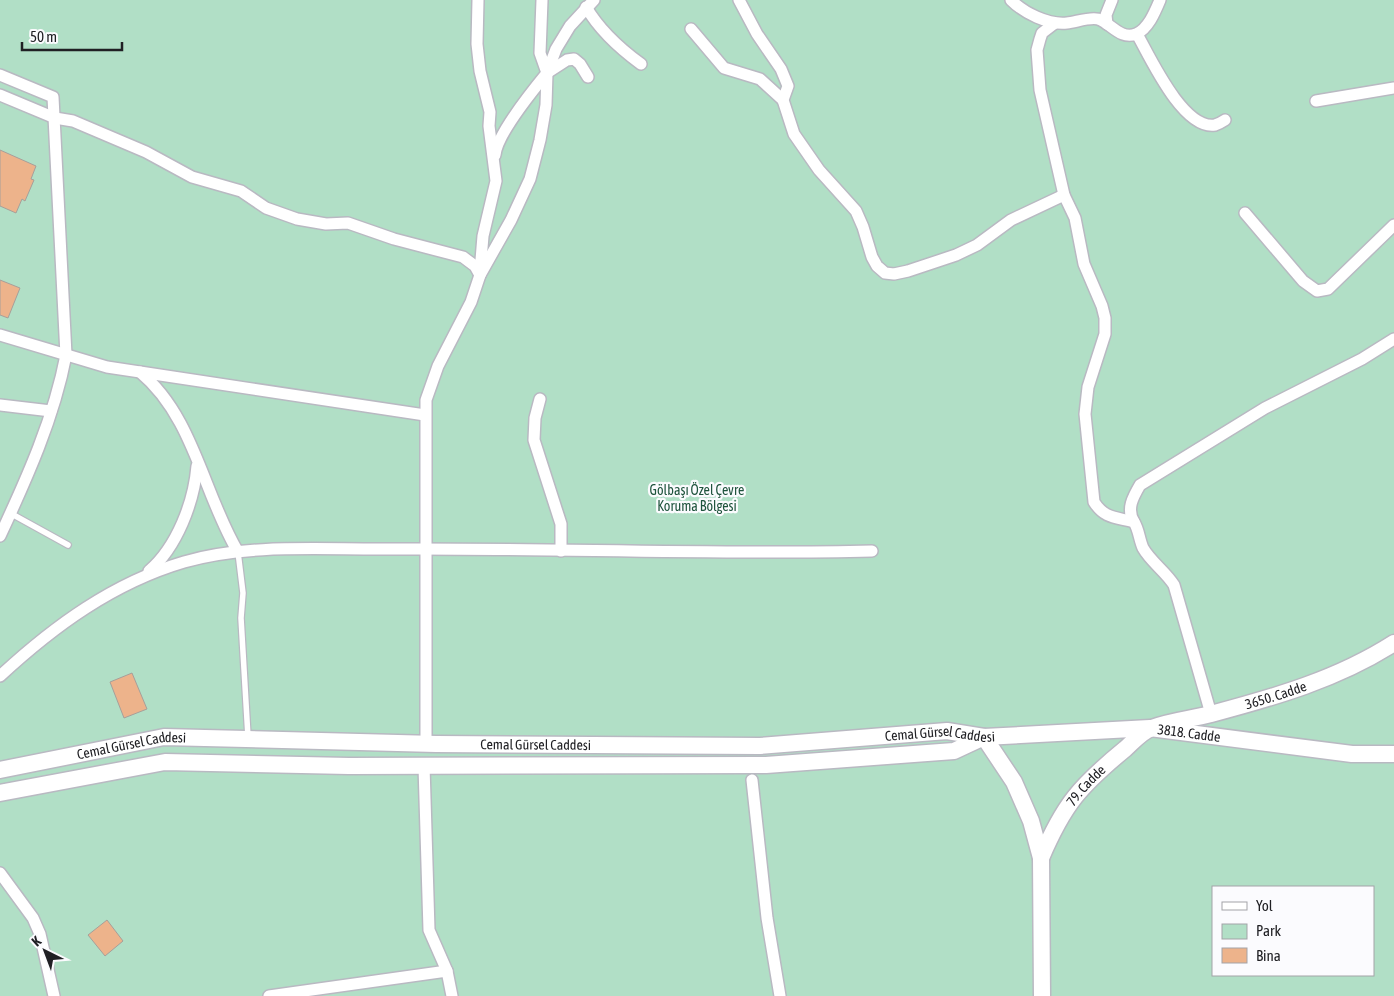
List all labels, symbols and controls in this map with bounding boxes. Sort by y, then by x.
scale bar [22,20,122,52]
text: 50 m [30,28,57,45]
park label: Gölbaşı Özel Çevre Koruma Bölgesi [650,482,744,514]
street label: 3650. Cadde [1243,678,1308,712]
street label: 3818. Cadde [1157,721,1221,745]
street label: Cemal Gürsel Caddesi [884,723,995,745]
street label: Cemal Gürsel Caddesi [75,729,186,762]
street label: Cemal Gürsel Caddesi [480,736,591,753]
street label: 79. Cadde [1063,762,1109,809]
legend [1212,886,1374,976]
text: Yol [1256,897,1273,914]
text: Park [1256,922,1281,939]
north arrow [20,926,70,976]
text: K [28,933,44,950]
text: Bina [1256,947,1281,964]

